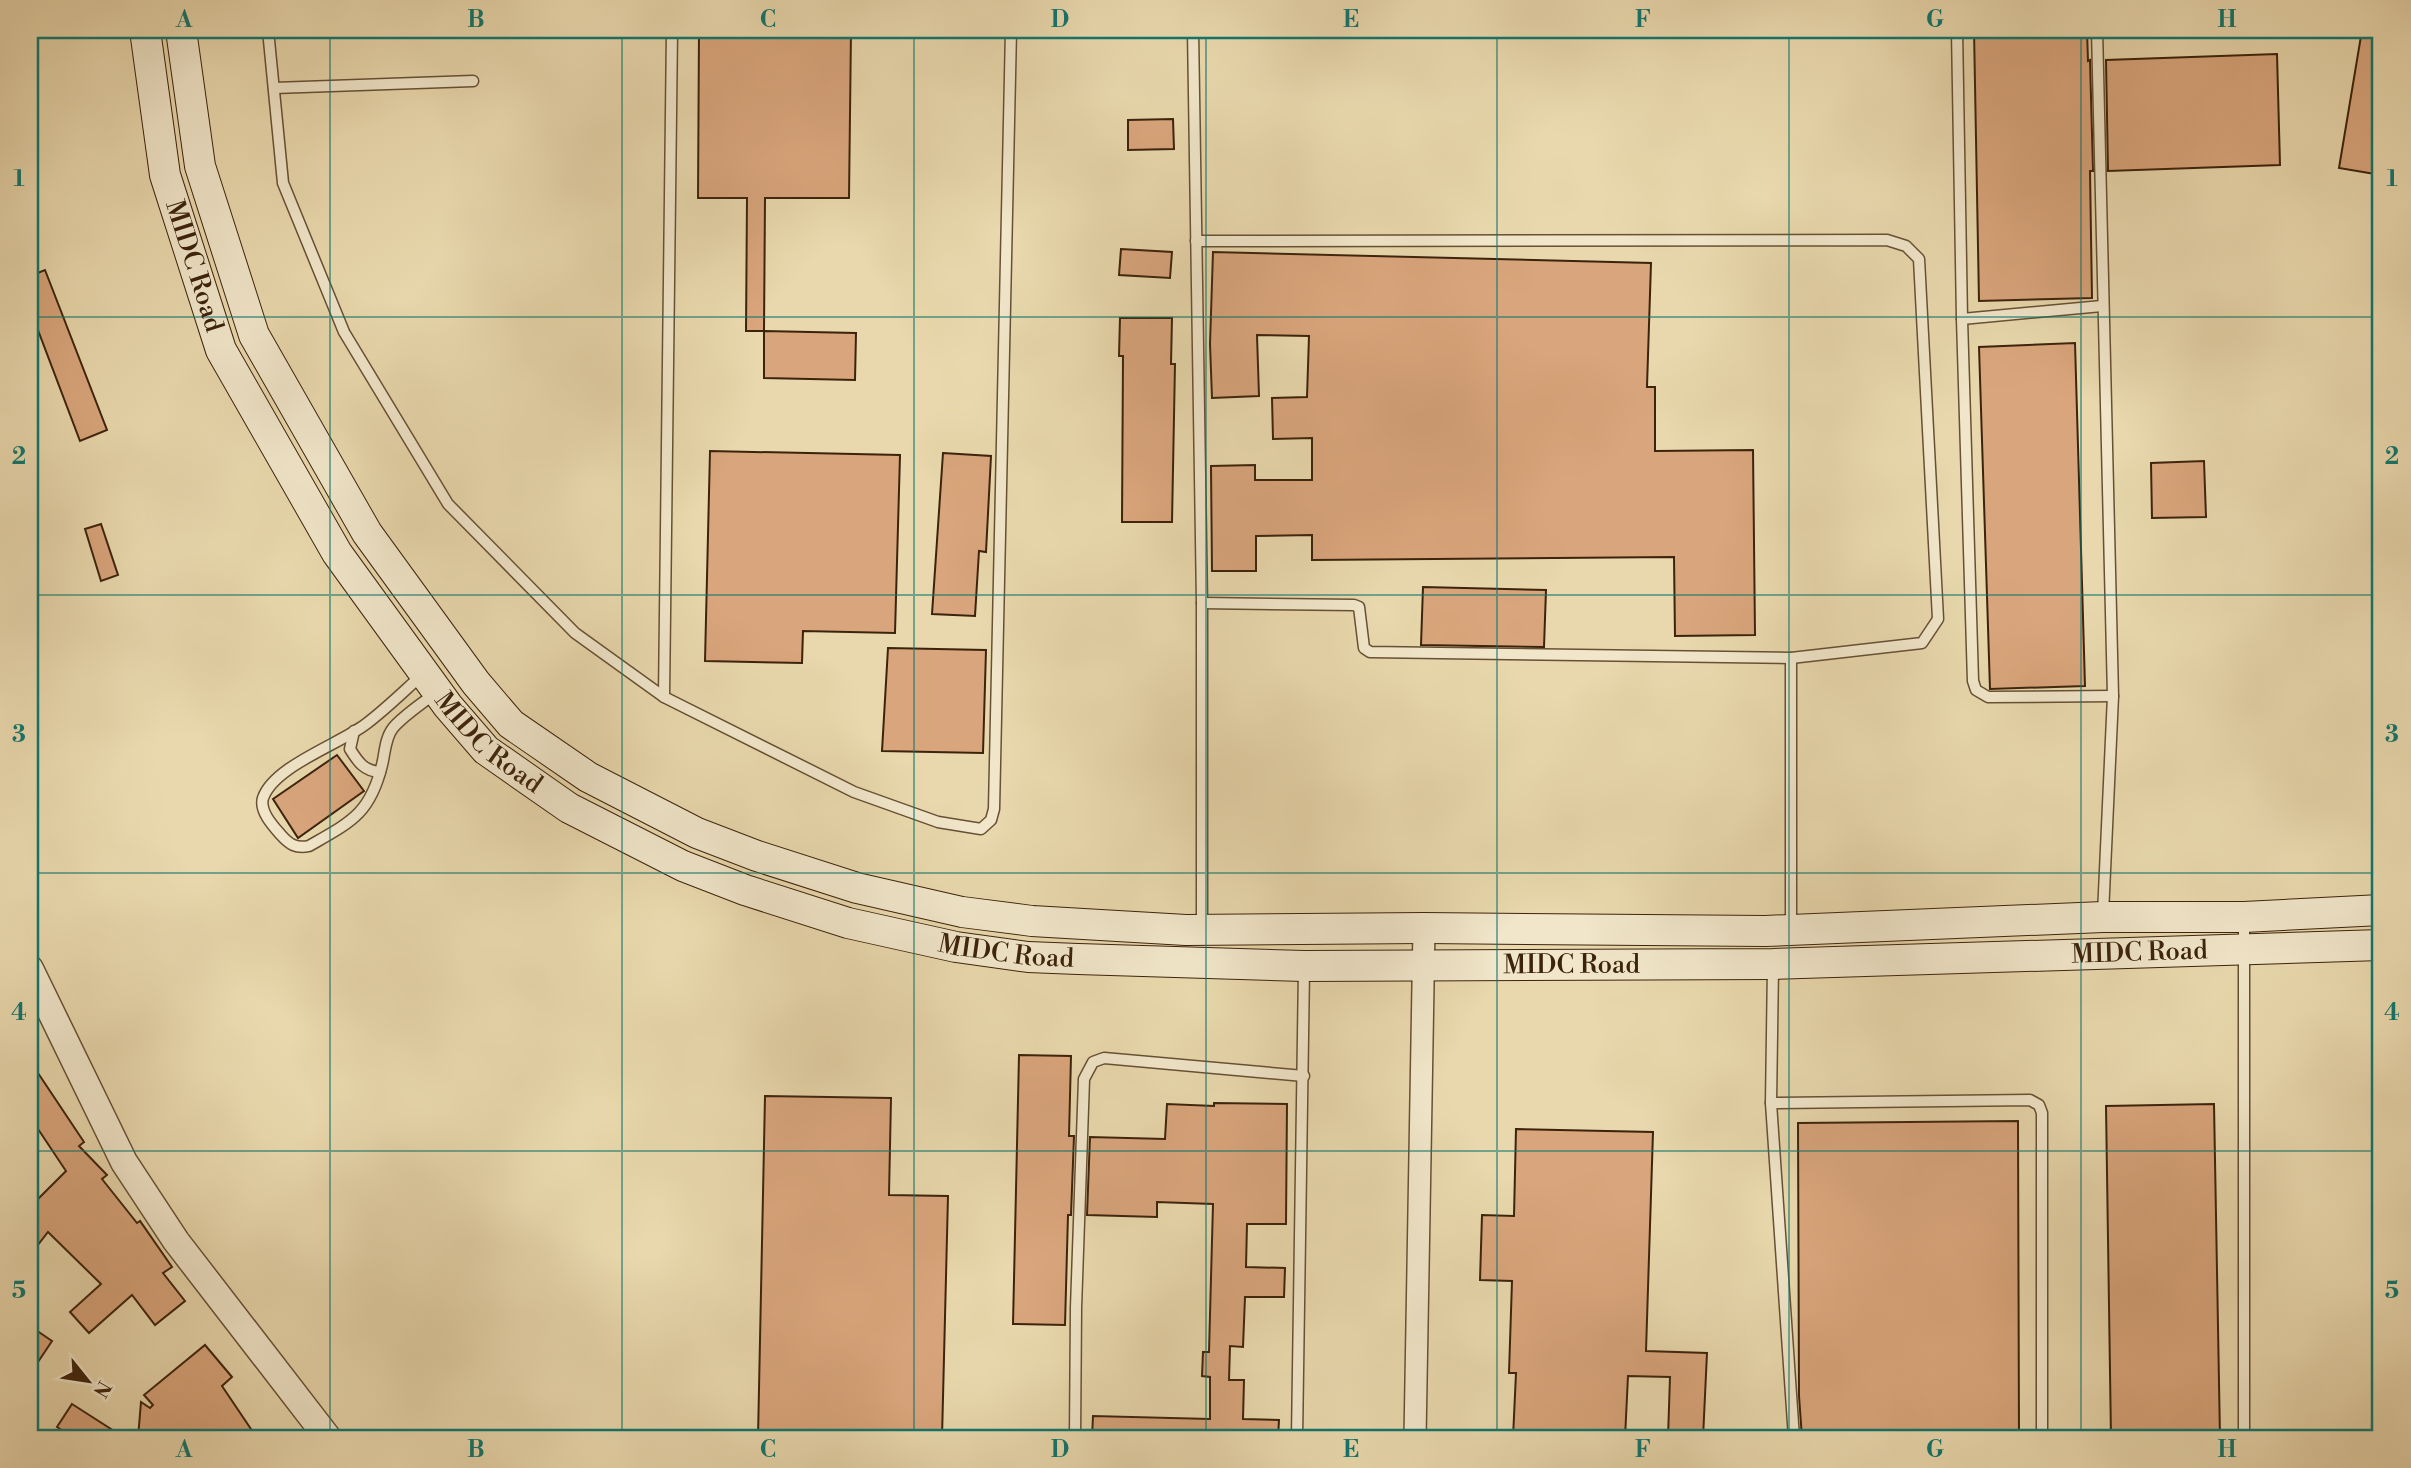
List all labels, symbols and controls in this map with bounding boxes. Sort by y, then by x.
text: A [175,6,193,34]
text: B [467,6,485,34]
text: C [760,6,776,34]
text: D [1051,6,1069,34]
text: E [1343,6,1359,34]
text: F [1635,6,1651,34]
text: G [1926,6,1944,34]
text: H [2218,6,2237,34]
text: 1 [13,165,25,193]
text: 1 [2386,165,2398,193]
street label: MIDC Road [158,196,230,336]
text: 2 [12,443,26,471]
text: 2 [2385,443,2399,471]
street label: MIDC Road [427,686,549,801]
text: 3 [12,721,26,749]
text: 3 [2385,721,2399,749]
street label: MIDC Road [935,928,1075,975]
street label: MIDC Road [2071,934,2208,971]
street label: MIDC Road [1503,949,1640,981]
text: 4 [11,999,27,1027]
text: 4 [2384,999,2400,1027]
text: 5 [12,1277,26,1305]
text: 5 [2385,1277,2399,1305]
north arrow [52,1346,122,1416]
text: N [88,1376,116,1402]
text: A [175,1436,193,1464]
text: B [467,1436,485,1464]
text: C [760,1436,776,1464]
text: D [1051,1436,1069,1464]
text: E [1343,1436,1359,1464]
text: F [1635,1436,1651,1464]
text: G [1926,1436,1944,1464]
text: H [2218,1436,2237,1464]

